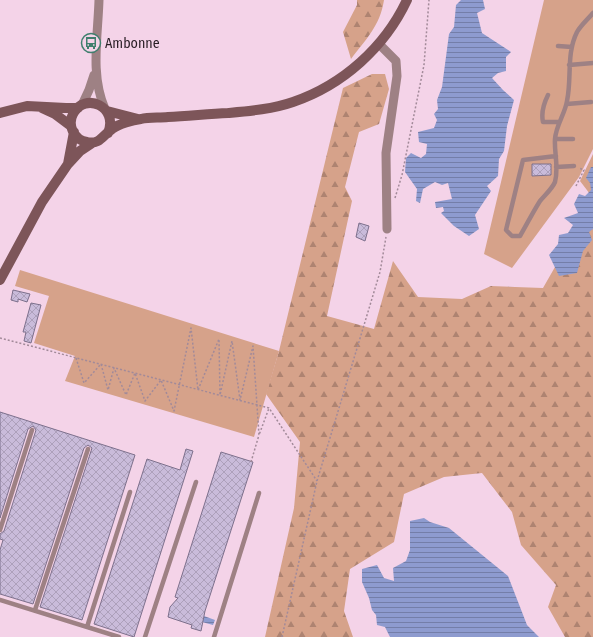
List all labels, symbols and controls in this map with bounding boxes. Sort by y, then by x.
bus stop icon: Ambonne [80,32,102,54]
place label: Ambonne [105,35,160,52]

